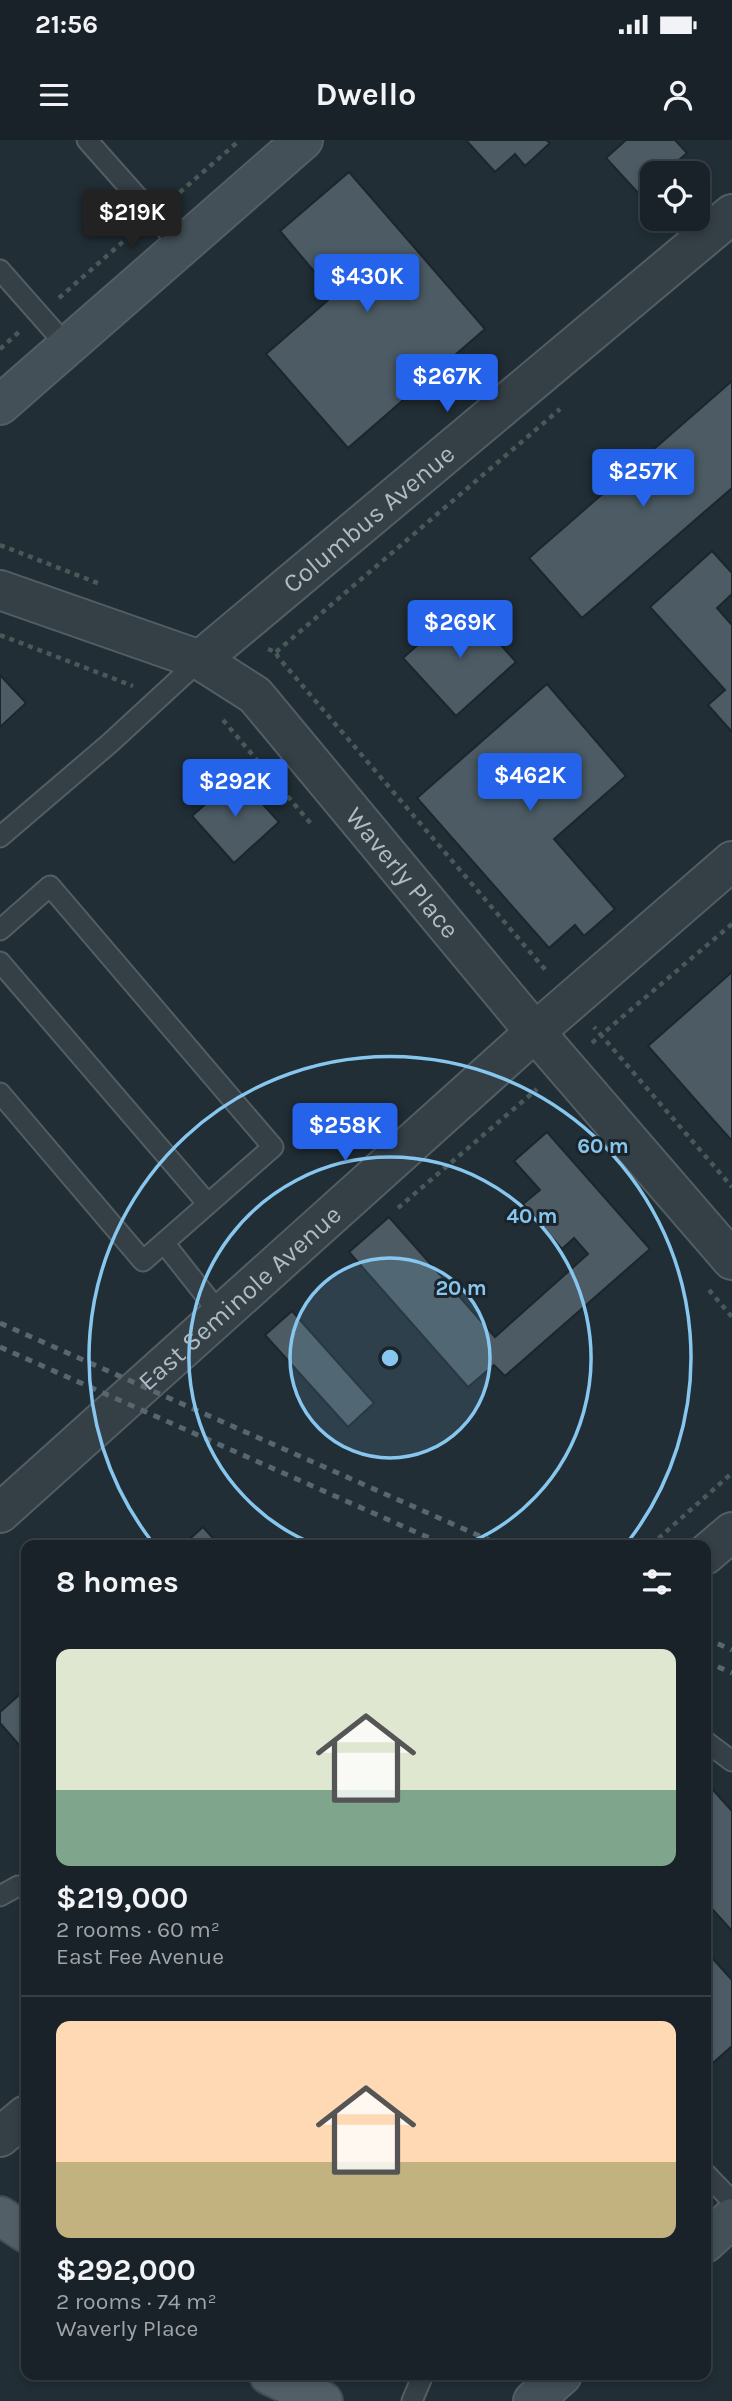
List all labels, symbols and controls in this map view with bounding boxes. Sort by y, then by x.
text: 21:56 [35,9,98,40]
icon: menu [35,76,73,114]
text: Dwello [316,76,416,113]
icon: person [659,76,697,114]
map controls [640,161,710,231]
button: locate [640,161,710,231]
pin: $219K [83,190,181,250]
text: $219K [98,199,166,226]
pin: $430K [318,254,416,314]
text: $430K [330,263,404,290]
pin: $267K [398,355,496,414]
text: $267K [412,363,482,390]
street label: Columbus Avenue [277,438,461,600]
pin: $257K [594,450,692,509]
text: $257K [608,458,678,485]
pin: $269K [411,601,509,660]
text: $269K [424,609,496,636]
pin: $462K [481,754,579,813]
pin: $292K [186,760,284,819]
text: $462K [494,762,566,789]
text: $292K [199,768,271,795]
street label: Waverly Place [339,801,466,945]
pin: $258K [296,1104,394,1163]
text: $258K [308,1112,382,1139]
text: 60 m [577,1134,629,1158]
street label: East Seminole Avenue [132,1199,348,1397]
text: 40 m [506,1204,558,1228]
text: 20 m [435,1276,487,1300]
centre of rings [378,1346,402,1370]
icon: filters [638,1563,676,1601]
text: 8 homes [56,1564,179,1600]
icon: home [303,1695,429,1821]
text: $219,000 [56,1880,188,1916]
text: 2 rooms · 60 m² [56,1916,220,1943]
text: East Fee Avenue [56,1943,224,1970]
icon: home [303,2067,429,2193]
text: $292,000 [56,2252,196,2288]
text: 2 rooms · 74 m² [56,2288,217,2315]
text: Waverly Place [56,2315,198,2342]

